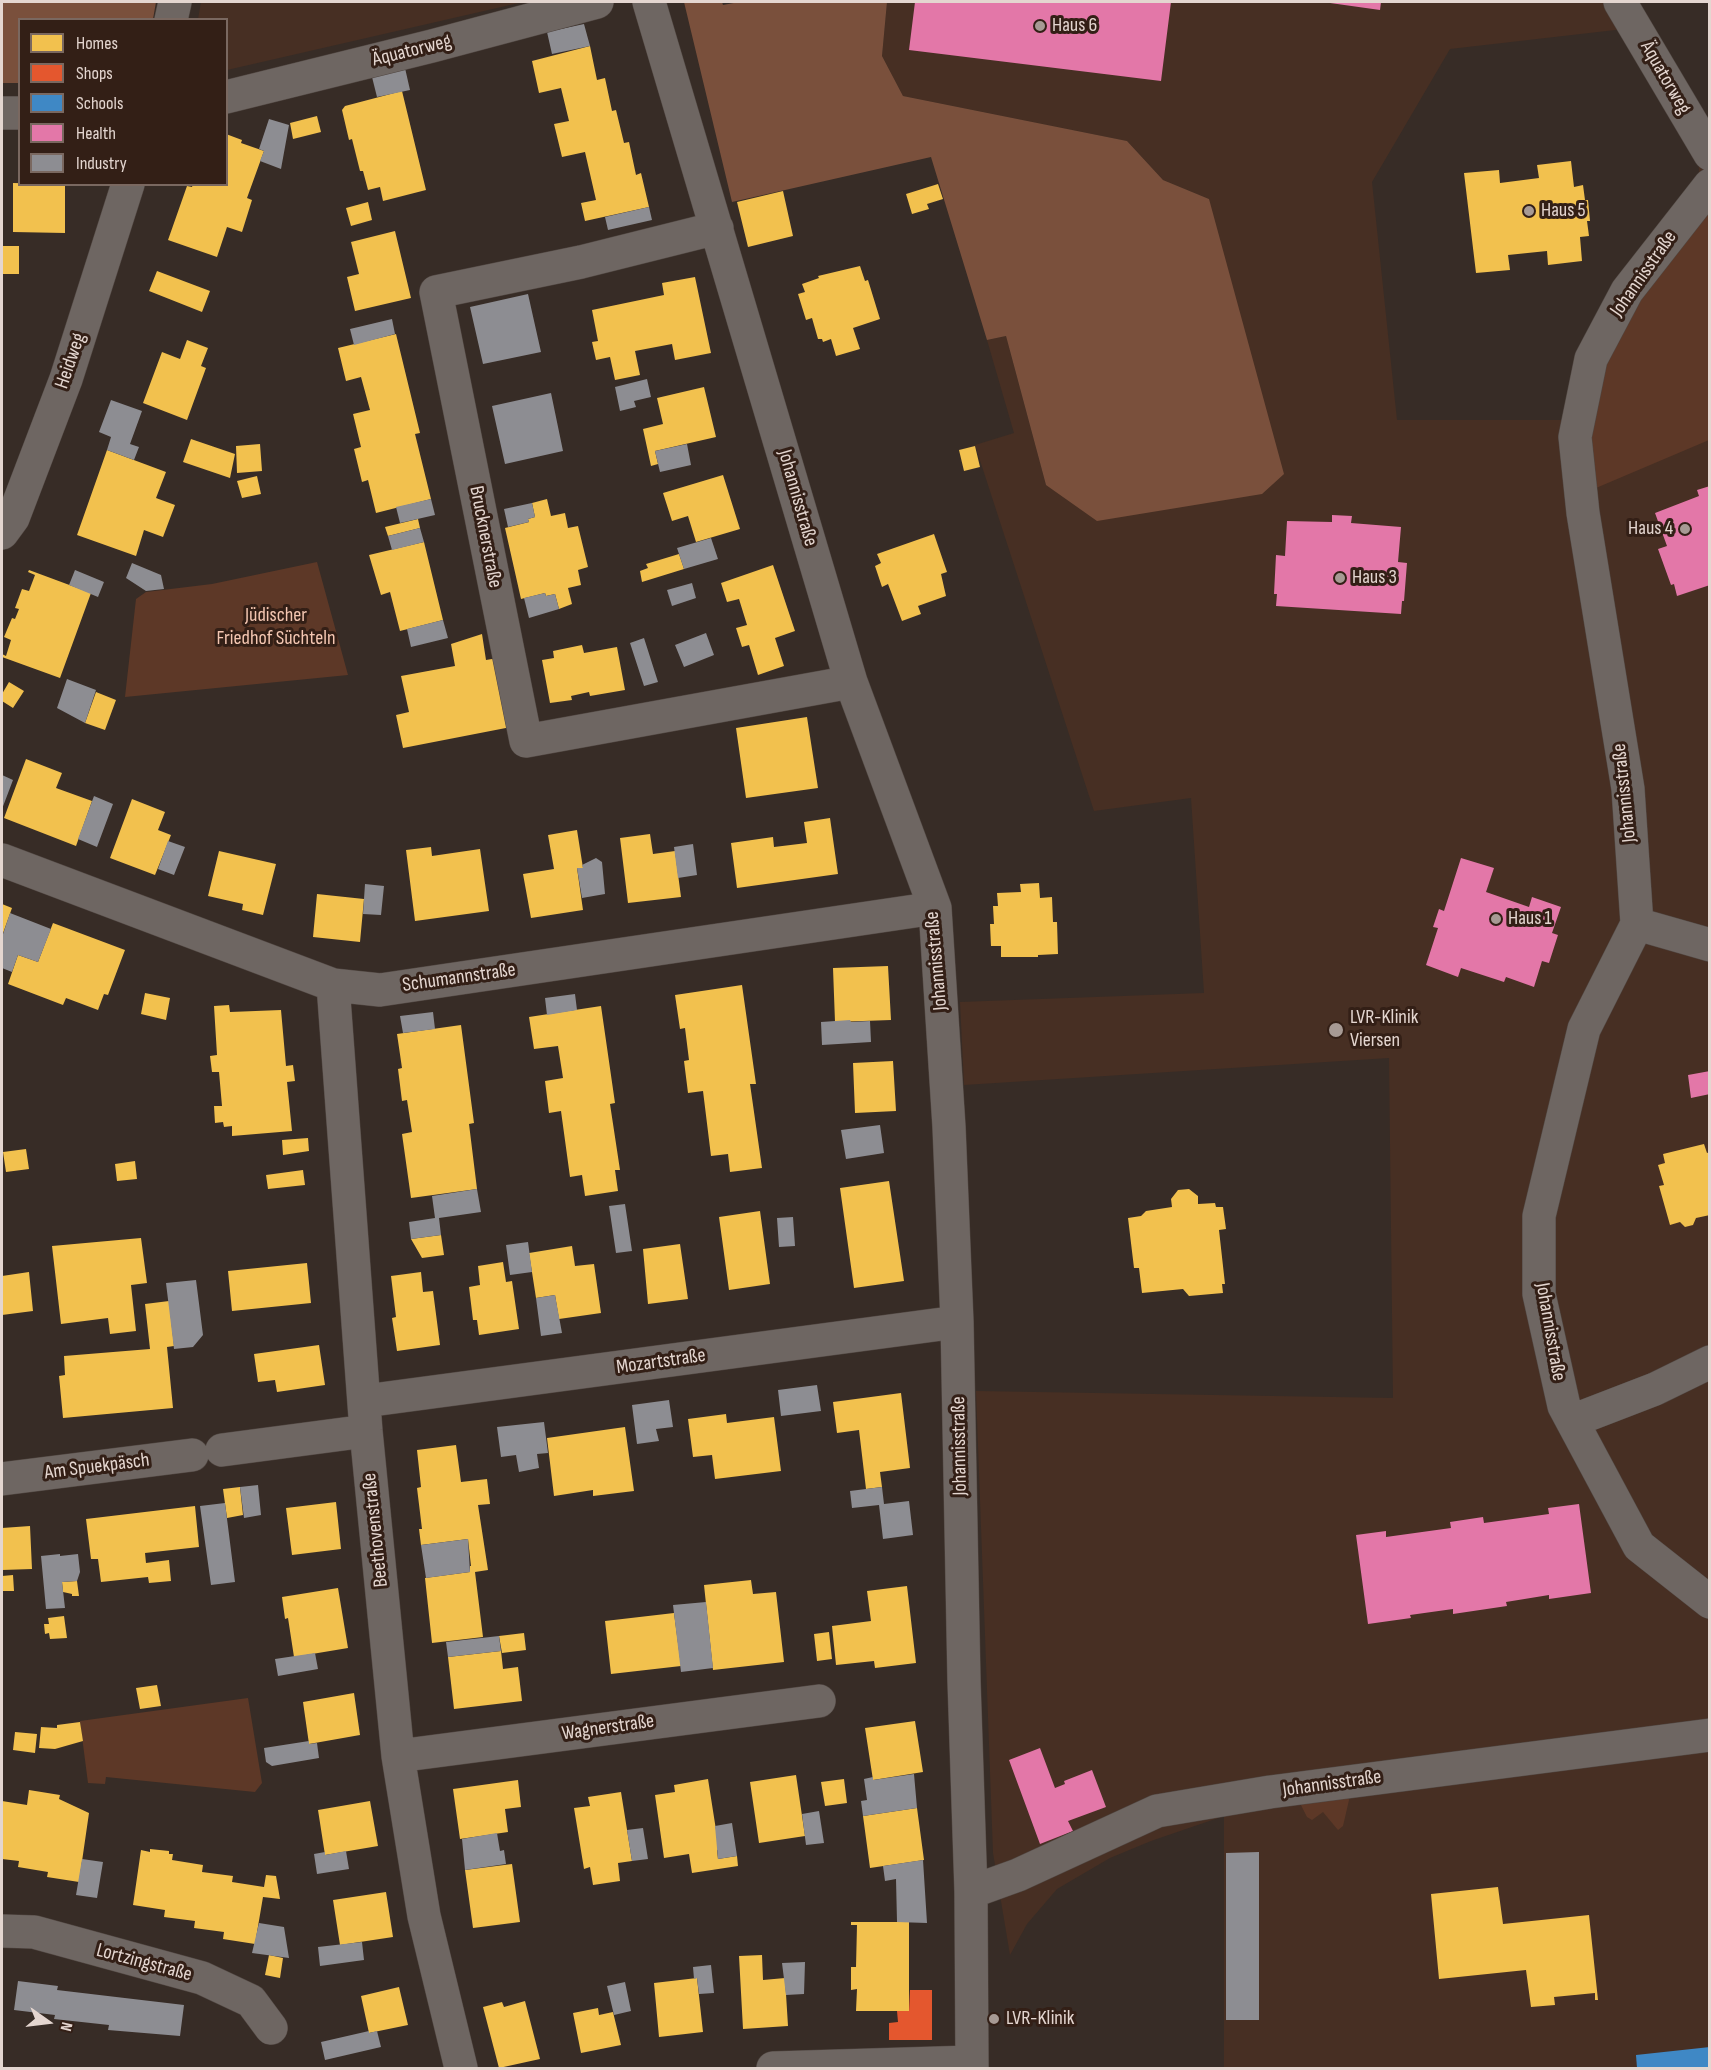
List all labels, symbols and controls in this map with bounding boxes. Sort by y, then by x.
place label: Haus 6 [1052,14,1097,38]
legend [18,18,228,186]
marker: Haus 6 [1033,19,1047,33]
street label: Äquatorweg [370,30,454,72]
text: Homes [76,33,118,54]
street label: Äquatorweg [1634,37,1696,119]
text: Shops [76,63,113,84]
text: Schools [76,93,123,114]
text: Health [76,123,116,144]
text: Industry [76,153,127,174]
place label: Haus 5 [1541,199,1586,223]
marker: Haus 5 [1522,204,1536,218]
street label: Johannisstraße [1606,226,1682,322]
street label: Heidweg [50,330,92,392]
street label: Johannisstraße [772,447,822,549]
street label: Brucknerstraße [463,484,507,590]
place label: Haus 4 [1628,517,1673,541]
marker: Haus 4 [1678,522,1692,536]
place label: Haus 3 [1352,566,1397,590]
marker: Haus 3 [1333,571,1347,585]
park label: Jüdischer Friedhof Süchteln [216,604,336,651]
street label: Johannisstraße [1608,742,1642,844]
place label: Haus 1 [1508,907,1552,931]
street label: Johannisstraße [921,910,953,1012]
marker: Haus 1 [1489,912,1503,926]
street label: Schumannstraße [401,958,517,998]
place label: LVR-Klinik Viersen [1350,1006,1418,1053]
marker: LVR-Klinik Viersen [1327,1021,1345,1039]
street label: Johannisstraße [1530,1281,1570,1383]
street label: Mozartstraße [615,1344,707,1380]
street label: Johannisstraße [947,1396,973,1496]
street label: Am Spuekpäsch [43,1449,151,1485]
street label: Beethovenstraße [358,1472,394,1588]
street label: Wagnerstraße [560,1710,656,1746]
street label: Johannisstraße [1281,1765,1383,1803]
street label: Lortzingstraße [94,1939,194,1987]
north arrow [18,1992,78,2052]
place label: LVR-Klinik [1006,2007,1074,2031]
marker: LVR-Klinik [987,2012,1001,2026]
text: N [56,2020,76,2033]

